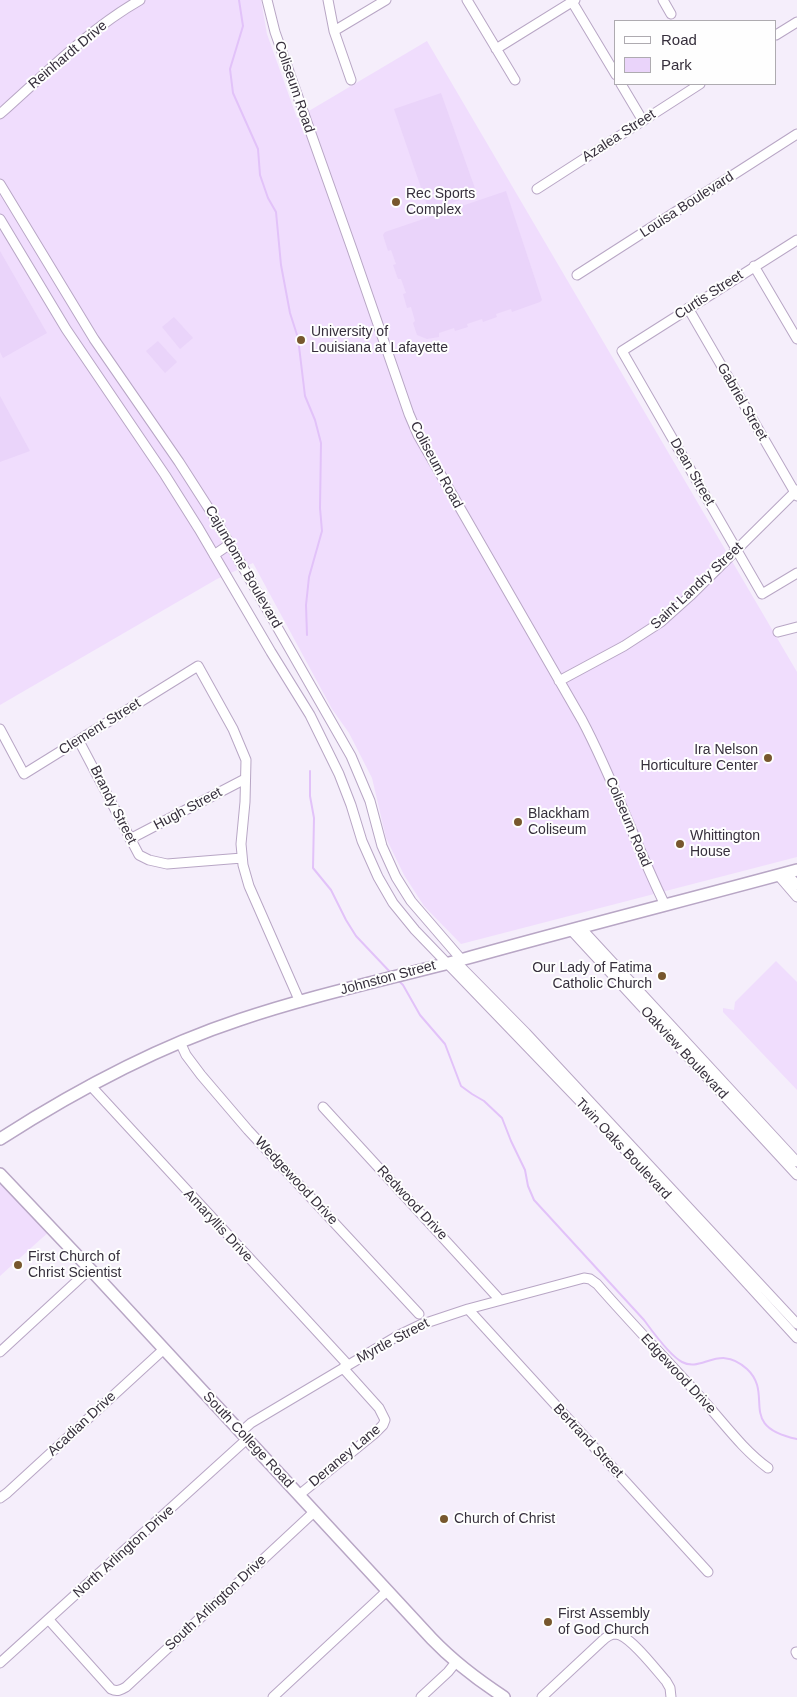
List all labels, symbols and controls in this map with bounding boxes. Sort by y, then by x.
street label: Reinhardt Drive [25,17,111,93]
legend [614,20,777,85]
text: Road [661,31,697,48]
street label: Coliseum Road [270,39,318,135]
text: Park [661,56,692,73]
street label: Azalea Street [579,106,659,166]
street label: Louisa Boulevard [637,168,737,242]
place label: Rec Sports Complex [406,186,475,218]
marker: Rec Sports Complex [390,196,402,208]
street label: Curtis Street [672,267,746,323]
place label: University of Louisiana at Lafayette [311,324,448,357]
marker: University of Louisiana at Lafayette [295,334,307,346]
street label: Gabriel Street [713,360,771,444]
street label: Coliseum Road [406,419,466,511]
street label: Dean Street [666,435,718,509]
street label: Cajundome Boulevard [201,503,285,631]
street label: Saint Landry Street [647,539,747,633]
street label: Clement Street [56,695,144,759]
place label: Ira Nelson Horticulture Center [641,742,758,774]
marker: Ira Nelson Horticulture Center [762,752,774,764]
street label: Brandy Street [86,763,140,847]
street label: Coliseum Road [602,775,654,869]
street label: Hugh Street [151,784,225,834]
place label: Blackham Coliseum [528,806,589,839]
marker: Blackham Coliseum [512,816,524,828]
place label: Whittington House [690,828,760,860]
marker: Whittington House [674,838,686,850]
street label: Johnston Street [338,957,438,999]
place label: Our Lady of Fatima Catholic Church [532,960,652,992]
marker: Our Lady of Fatima Catholic Church [656,970,668,982]
street label: Oakview Boulevard [637,1003,731,1103]
street label: Twin Oaks Boulevard [572,1095,674,1203]
street label: Wedgewood Drive [251,1134,341,1228]
street label: Redwood Drive [373,1162,451,1244]
street label: Amaryllis Drive [180,1186,256,1266]
place label: First Church of Christ Scientist [28,1249,121,1282]
marker: First Church of Christ Scientist [12,1259,24,1271]
street label: Myrtle Street [354,1315,432,1367]
street label: Edgewood Drive [637,1331,719,1417]
street label: Acadian Drive [44,1388,120,1460]
street label: South College Road [199,1388,297,1492]
street label: Bertrand Street [549,1401,627,1481]
street label: Deraney Lane [306,1421,384,1491]
street label: North Arlington Drive [70,1502,178,1602]
place label: Church of Christ [454,1511,555,1527]
marker: Church of Christ [438,1513,450,1525]
street label: South Arlington Drive [162,1552,270,1654]
place label: First Assembly of God Church [558,1606,650,1638]
marker: First Assembly of God Church [542,1616,554,1628]

